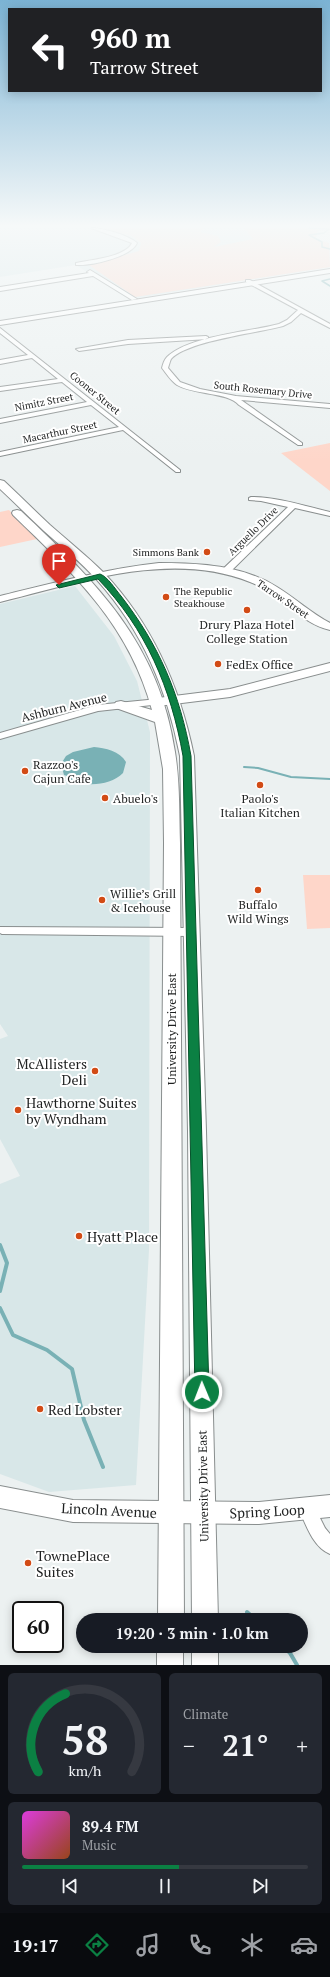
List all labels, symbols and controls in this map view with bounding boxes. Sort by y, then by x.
text: 960 m [90,19,171,56]
icon: left [24,24,76,76]
text: Tarrow Street [90,55,199,79]
street label: Cooner Street [67,369,123,417]
street label: South Rosemary Drive [213,378,313,402]
street label: Nimitz Street [13,390,75,414]
street label: Macarthur Street [22,418,99,446]
street label: Arguello Drive [225,504,281,558]
pin [42,544,76,585]
place label: Simmons Bank [133,546,200,559]
marker: Simmons Bank [202,547,212,557]
icon: arrive [48,550,70,572]
street label: Tarrow Street [254,577,312,621]
place label: The Republic Steakhouse [174,585,233,610]
marker: The Republic Steakhouse [161,592,171,602]
marker: Drury Plaza Hotel College Station [242,605,252,615]
place label: Drury Plaza Hotel College Station [200,617,295,646]
place label: FedEx Office [226,657,293,672]
marker: FedEx Office [213,659,223,669]
street label: Ashburn Avenue [20,689,108,725]
place label: Razzoo's Cajun Cafe [33,757,91,786]
marker: Razzoo's Cajun Cafe [20,766,30,776]
marker: Paolo's Italian Kitchen [255,780,265,790]
place label: Abuelo's [113,791,158,806]
place label: Paolo's Italian Kitchen [220,791,300,820]
marker: Abuelo's [100,793,110,803]
marker: Buffalo Wild Wings [253,885,263,895]
place label: Willie’s Grill & Icehouse [110,886,177,915]
marker: Willie’s Grill & Icehouse [97,895,107,905]
place label: Buffalo Wild Wings [227,897,289,926]
street label: University Drive East [164,973,179,1085]
place label: McAllisters Deli [16,1054,87,1089]
marker: McAllisters Deli [90,1066,100,1076]
place label: Hawthorne Suites by Wyndham [26,1093,137,1128]
marker: Hawthorne Suites by Wyndham [13,1105,23,1115]
place label: Hyatt Place [87,1227,158,1246]
marker: Hyatt Place [74,1231,84,1241]
position arrow [181,1371,223,1413]
place label: Red Lobster [48,1400,122,1419]
marker: Red Lobster [35,1404,45,1414]
street label: University Drive East [195,1429,211,1542]
street label: Lincoln Avenue [61,1498,157,1522]
street label: Spring Loop [229,1500,305,1522]
place label: TownePlace Suites [36,1546,110,1581]
marker: TownePlace Suites [23,1558,33,1568]
speed limit sign: 60 [12,1601,64,1653]
text: 19:20 · 3 min · 1.0 km [115,1623,269,1643]
text: Climate [183,1705,228,1723]
text: 58 [61,1711,108,1766]
text: 21° [222,1725,269,1765]
text: − [183,1731,195,1760]
text: + [296,1731,308,1760]
text: km/h [68,1760,102,1779]
text: 89.4 FM [82,1816,139,1836]
text: Music [82,1836,116,1854]
icon: previous [59,1875,81,1897]
icon: pause [154,1875,176,1897]
icon: next [249,1875,271,1897]
icon: directions [83,1931,111,1959]
icon: music [134,1931,162,1959]
icon: phone [186,1931,214,1959]
icon: climate [238,1931,266,1959]
icon: car [290,1931,318,1959]
text: 19:17 [12,1933,59,1957]

